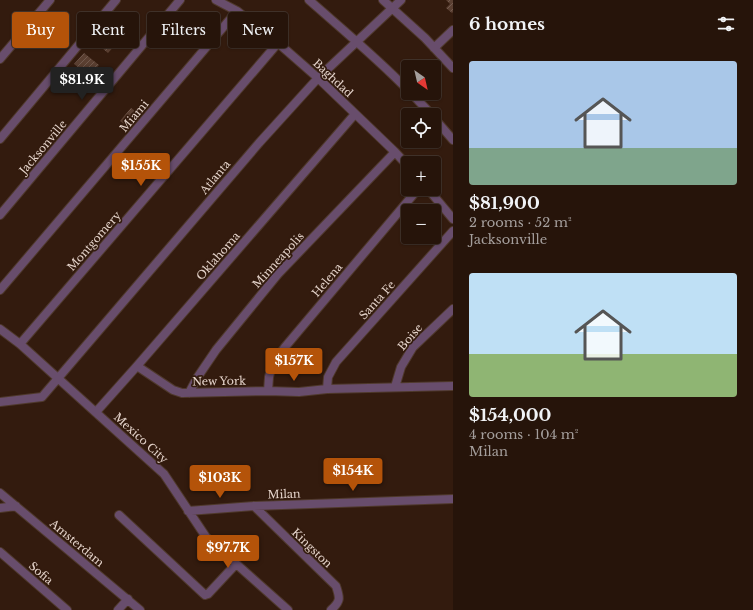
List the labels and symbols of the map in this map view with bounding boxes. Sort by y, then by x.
street label: Baghdad [310,56,356,100]
north arrow [401,60,441,100]
pin: $81.9K [49,67,115,101]
street label: Miami [117,97,152,135]
street label: Jacksonville [15,117,70,178]
pin: $155K [113,153,169,187]
street label: Atlanta [196,156,234,198]
street label: Montgomery [64,208,124,274]
street label: Oklahoma [193,228,243,283]
street label: Minneapolis [249,229,307,291]
street label: Helena [309,260,346,300]
street label: Santa Fe [356,278,398,322]
street label: Boise [395,321,425,353]
pin: $157K [266,348,322,382]
street label: New York [192,374,246,388]
street label: Mexico City [111,410,171,466]
pin: $154K [325,458,381,492]
pin: $103K [192,465,248,499]
street label: Milan [267,486,301,502]
street label: Amsterdam [46,516,107,570]
street label: Kingston [289,525,335,571]
pin: $97.7K [195,535,261,569]
street label: Sofia [26,559,57,588]

